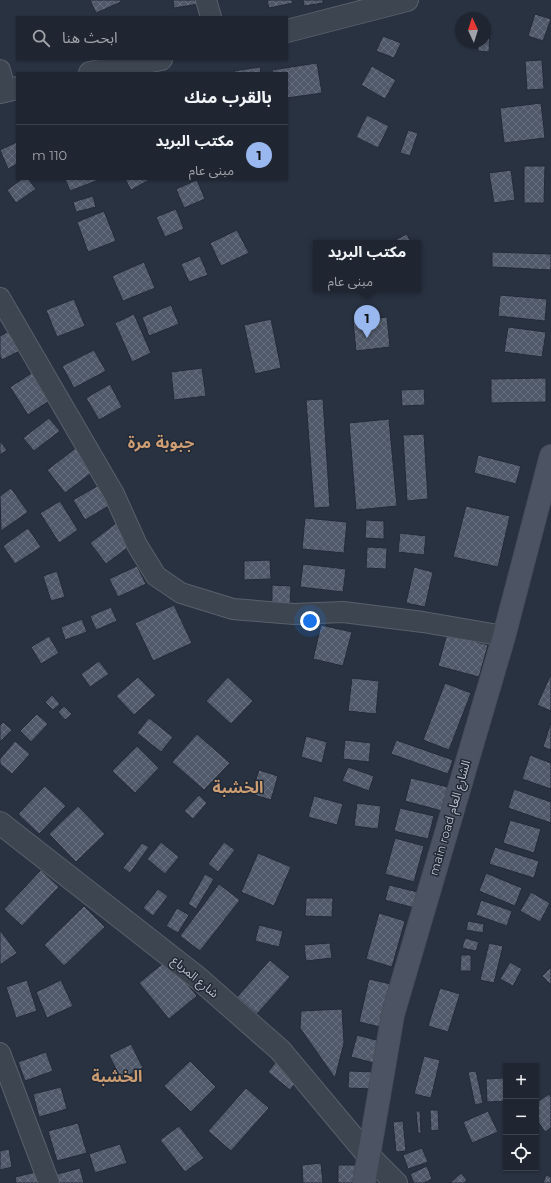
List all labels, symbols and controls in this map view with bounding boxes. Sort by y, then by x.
north arrow [455,12,491,48]
search box [16,16,288,60]
icon: search [30,27,52,49]
text: ابحث هنا [62,28,118,47]
text: بالقرب منك [184,87,272,107]
text: مكتب البريد [156,131,234,150]
text: 110 m [32,147,67,163]
text: 1 [256,147,262,163]
text: مبنى عام [189,162,234,178]
popup [313,240,421,292]
text: مكتب البريد [328,242,406,261]
text: مبنى عام [328,273,373,289]
pin: 1 [354,305,380,338]
district label: جبوبة مرة [128,433,194,452]
your location [300,611,320,631]
street label: main road الشارع العام [426,758,475,878]
district label: الخشبة [213,778,263,797]
street label: شارع المرباع [168,953,222,1002]
map controls [503,1063,539,1171]
button: + [503,1063,539,1099]
district label: الخشبة [92,1067,142,1086]
button: − [503,1099,539,1135]
button: locate [503,1135,539,1171]

